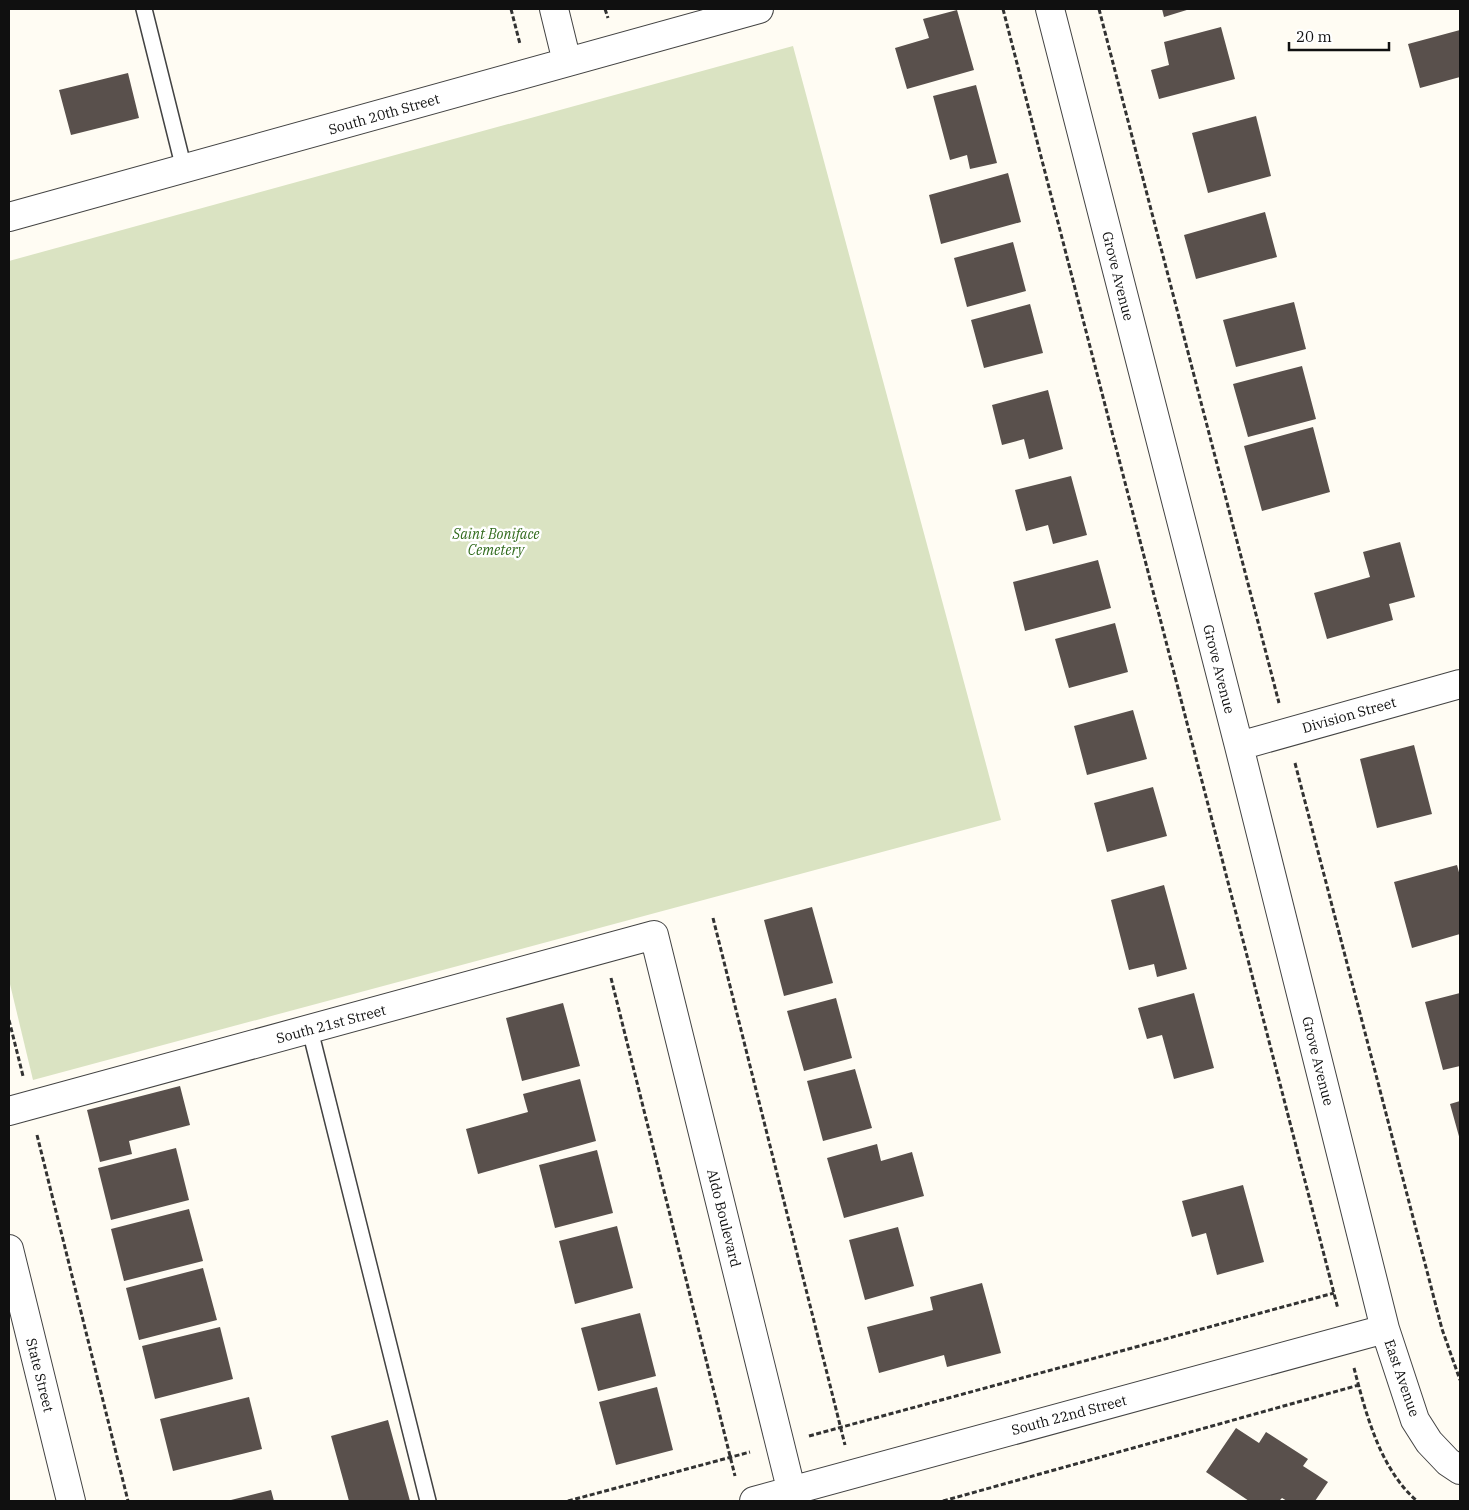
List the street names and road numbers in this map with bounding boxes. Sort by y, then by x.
street label: South 20th Street [326,90,442,138]
street label: Grove Avenue [1098,229,1138,323]
street label: Grove Avenue [1199,622,1239,716]
street label: Division Street [1300,693,1398,737]
street label: South 21st Street [274,1001,388,1047]
street label: Grove Avenue [1298,1014,1338,1108]
street label: Aldo Boulevard [703,1167,745,1269]
street label: State Street [22,1336,58,1414]
street label: East Avenue [1380,1337,1424,1419]
street label: South 22nd Street [1009,1391,1129,1439]

